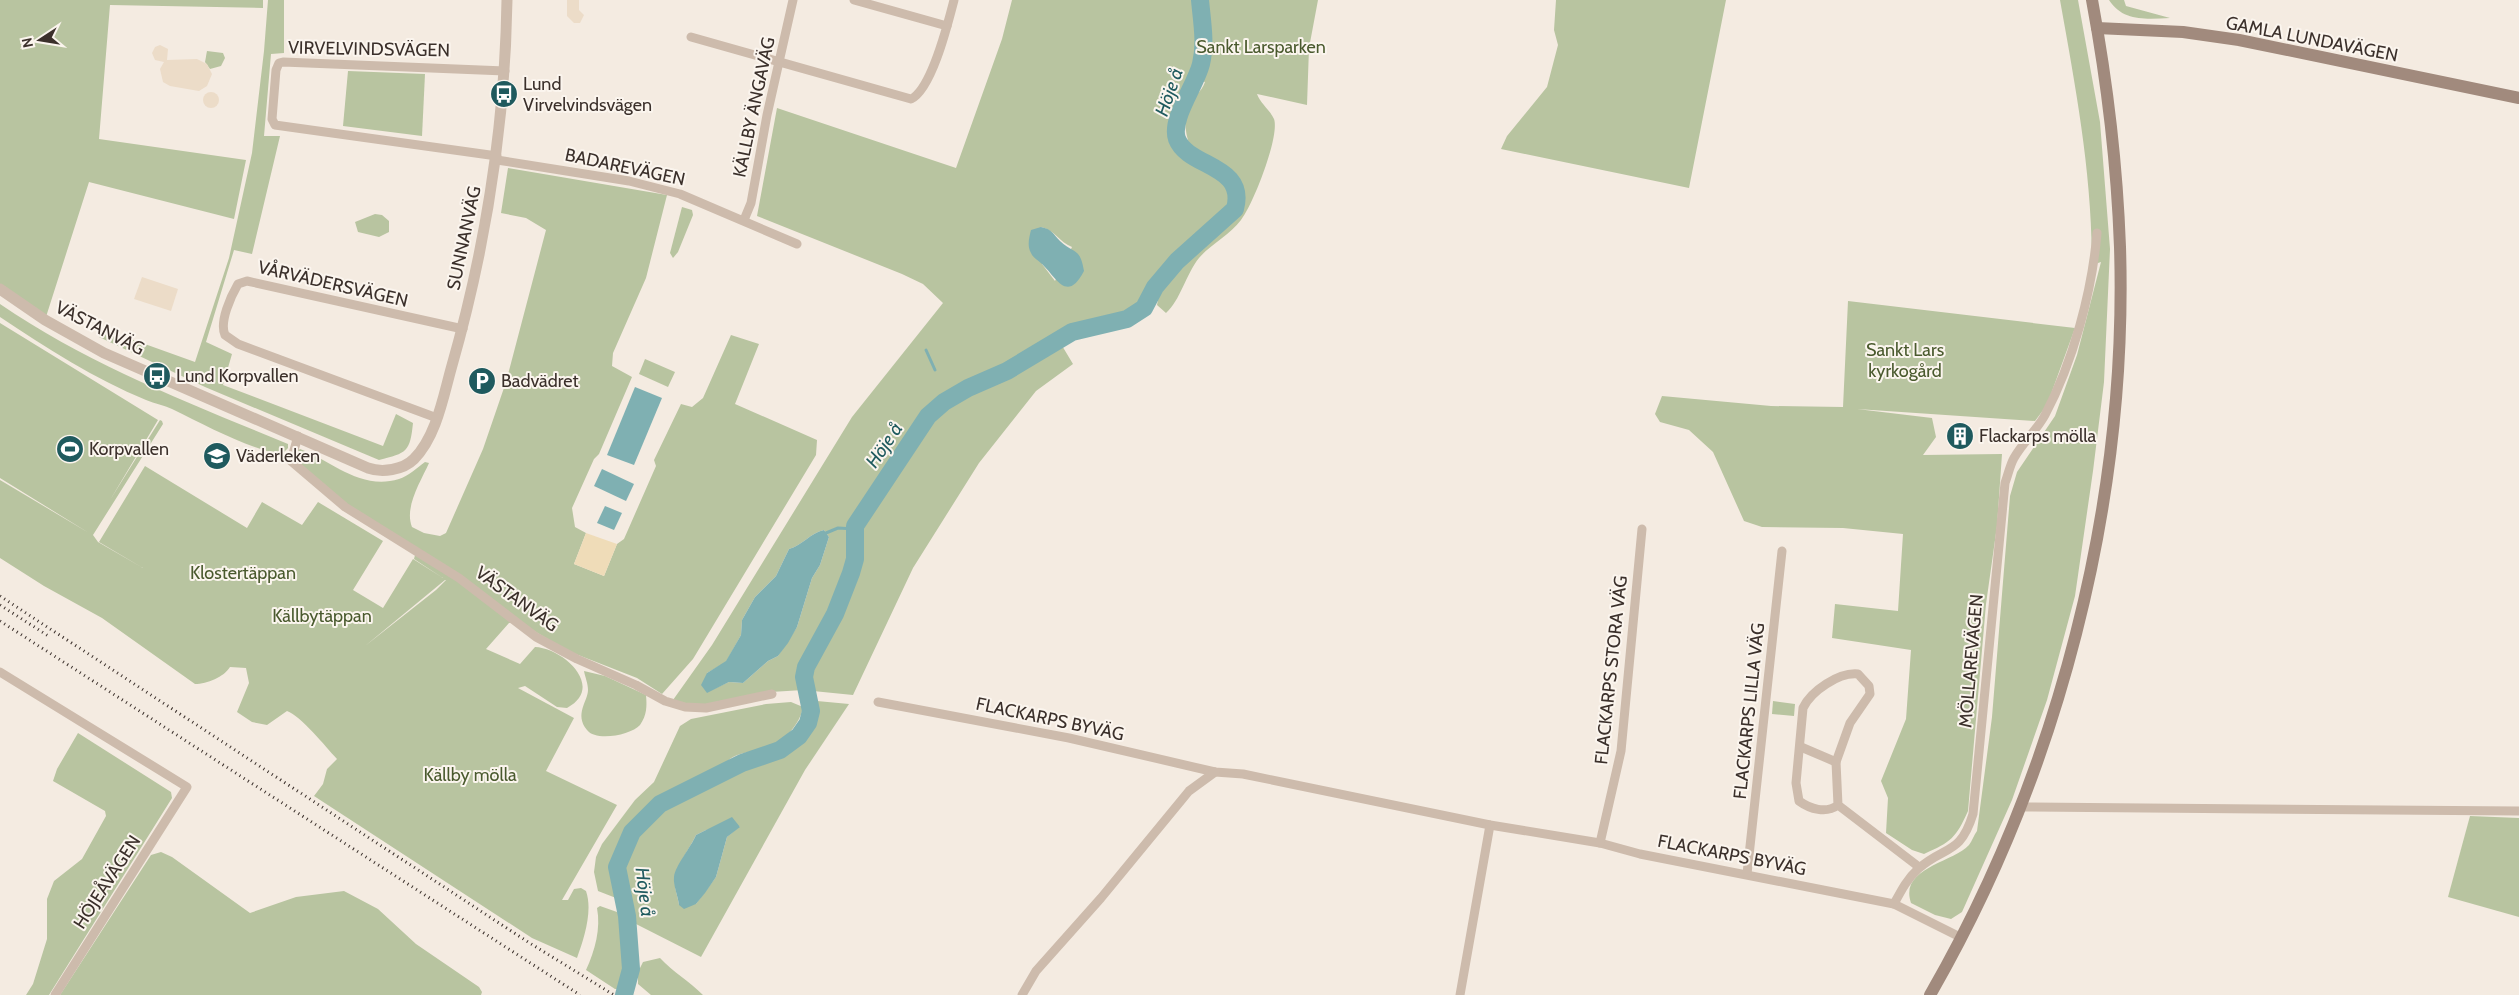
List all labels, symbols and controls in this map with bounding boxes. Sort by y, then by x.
street label: GAMLA LUNDAVÄGEN [2224,11,2400,67]
north arrow [15,15,65,65]
street label: KÄLLBY ÄNGAVÄG [728,35,780,179]
text: N [17,36,37,49]
park label: Sankt Larsparken [1196,36,1326,58]
street label: VIRVELVINDSVÄGEN [288,37,450,61]
water label: Höje å [1150,65,1188,119]
place label: Lund Virvelvindsvägen [523,73,652,116]
bus stop icon: Lund Virvelvindsvägen [489,79,519,109]
street label: BADAREVÄGEN [563,144,687,190]
street label: SUNNANVÄG [442,184,486,292]
street label: VÅRVÄDERSVÄGEN [256,256,410,312]
street label: VÄSTANVÄG [52,296,148,360]
park label: Sankt Lars kyrkogård [1866,339,1944,382]
bus stop icon: Lund Korpvallen [142,361,172,391]
place label: Lund Korpvallen [176,365,299,387]
parking icon: Badvädret [467,366,497,396]
place label: Badvädret [501,370,579,392]
water label: Höje å [861,418,907,472]
building icon: Flackarps mölla [1945,421,1975,451]
place label: Flackarps mölla [1979,425,2096,447]
sports icon: Korpvallen [55,434,85,464]
place label: Korpvallen [89,438,169,460]
school or university icon: Väderleken [202,441,232,471]
place label: Väderleken [236,445,320,467]
park label: Klostertäppan [190,562,296,584]
street label: VÄSTANVÄG [471,562,563,636]
street label: FLACKARPS STORA VÄG [1590,574,1632,766]
street label: MÖLLAREVÄGEN [1954,593,1988,729]
park label: Källbytäppan [272,605,372,627]
street label: FLACKARPS LILLA VÄG [1729,622,1769,800]
street label: FLACKARPS BYVÄG [974,693,1126,745]
park label: Källby mölla [423,764,517,786]
street label: FLACKARPS BYVÄG [1656,830,1808,880]
street label: HÖJEÅVÄGEN [69,831,145,933]
water label: Höje å [631,866,659,918]

